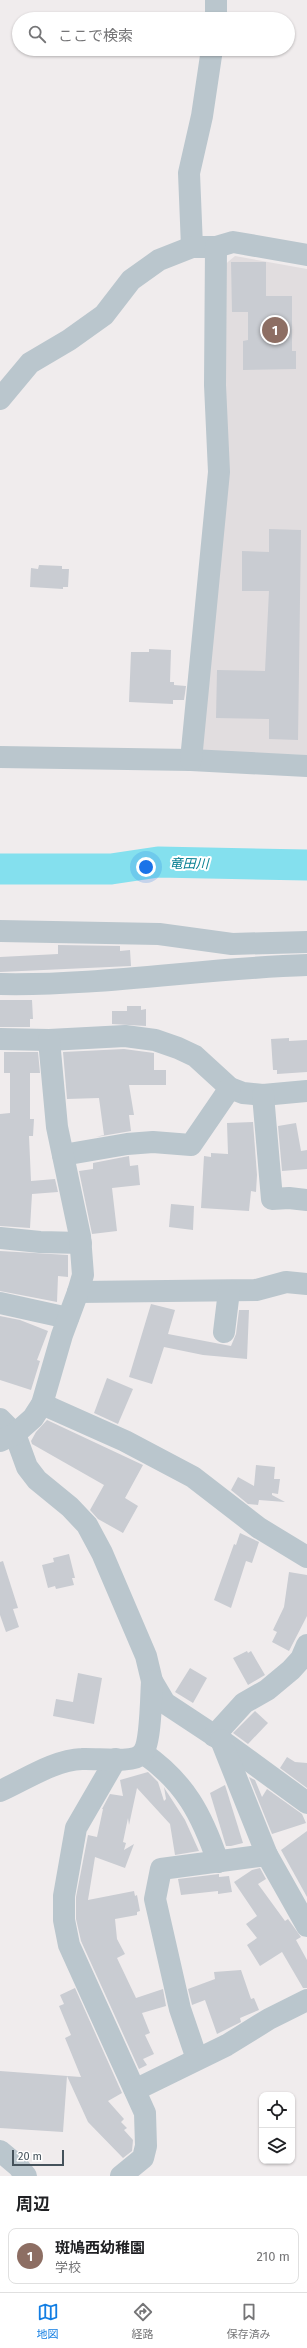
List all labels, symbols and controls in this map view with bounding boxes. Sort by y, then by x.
search box [12,12,295,56]
icon: search [26,23,48,45]
text: ここで検索 [58,27,133,45]
pin: 1 [262,315,288,345]
water label: 竜田川 [169,856,211,871]
your location [136,857,156,877]
map controls [259,2092,295,2164]
button: locate [259,2092,295,2128]
button: layers [259,2128,295,2164]
scale bar [12,2148,64,2167]
text: 20 m [18,2150,42,2163]
text: 周辺 [16,2194,50,2215]
text: 斑鳩西幼稚園 [55,2239,145,2257]
text: 1 [27,2249,33,2264]
text: 210 m [256,2249,290,2264]
text: 学校 [55,2260,81,2275]
tab: 地図 [37,2301,59,2341]
tab: 経路 [132,2301,154,2341]
tab: 保存済み [227,2301,271,2341]

